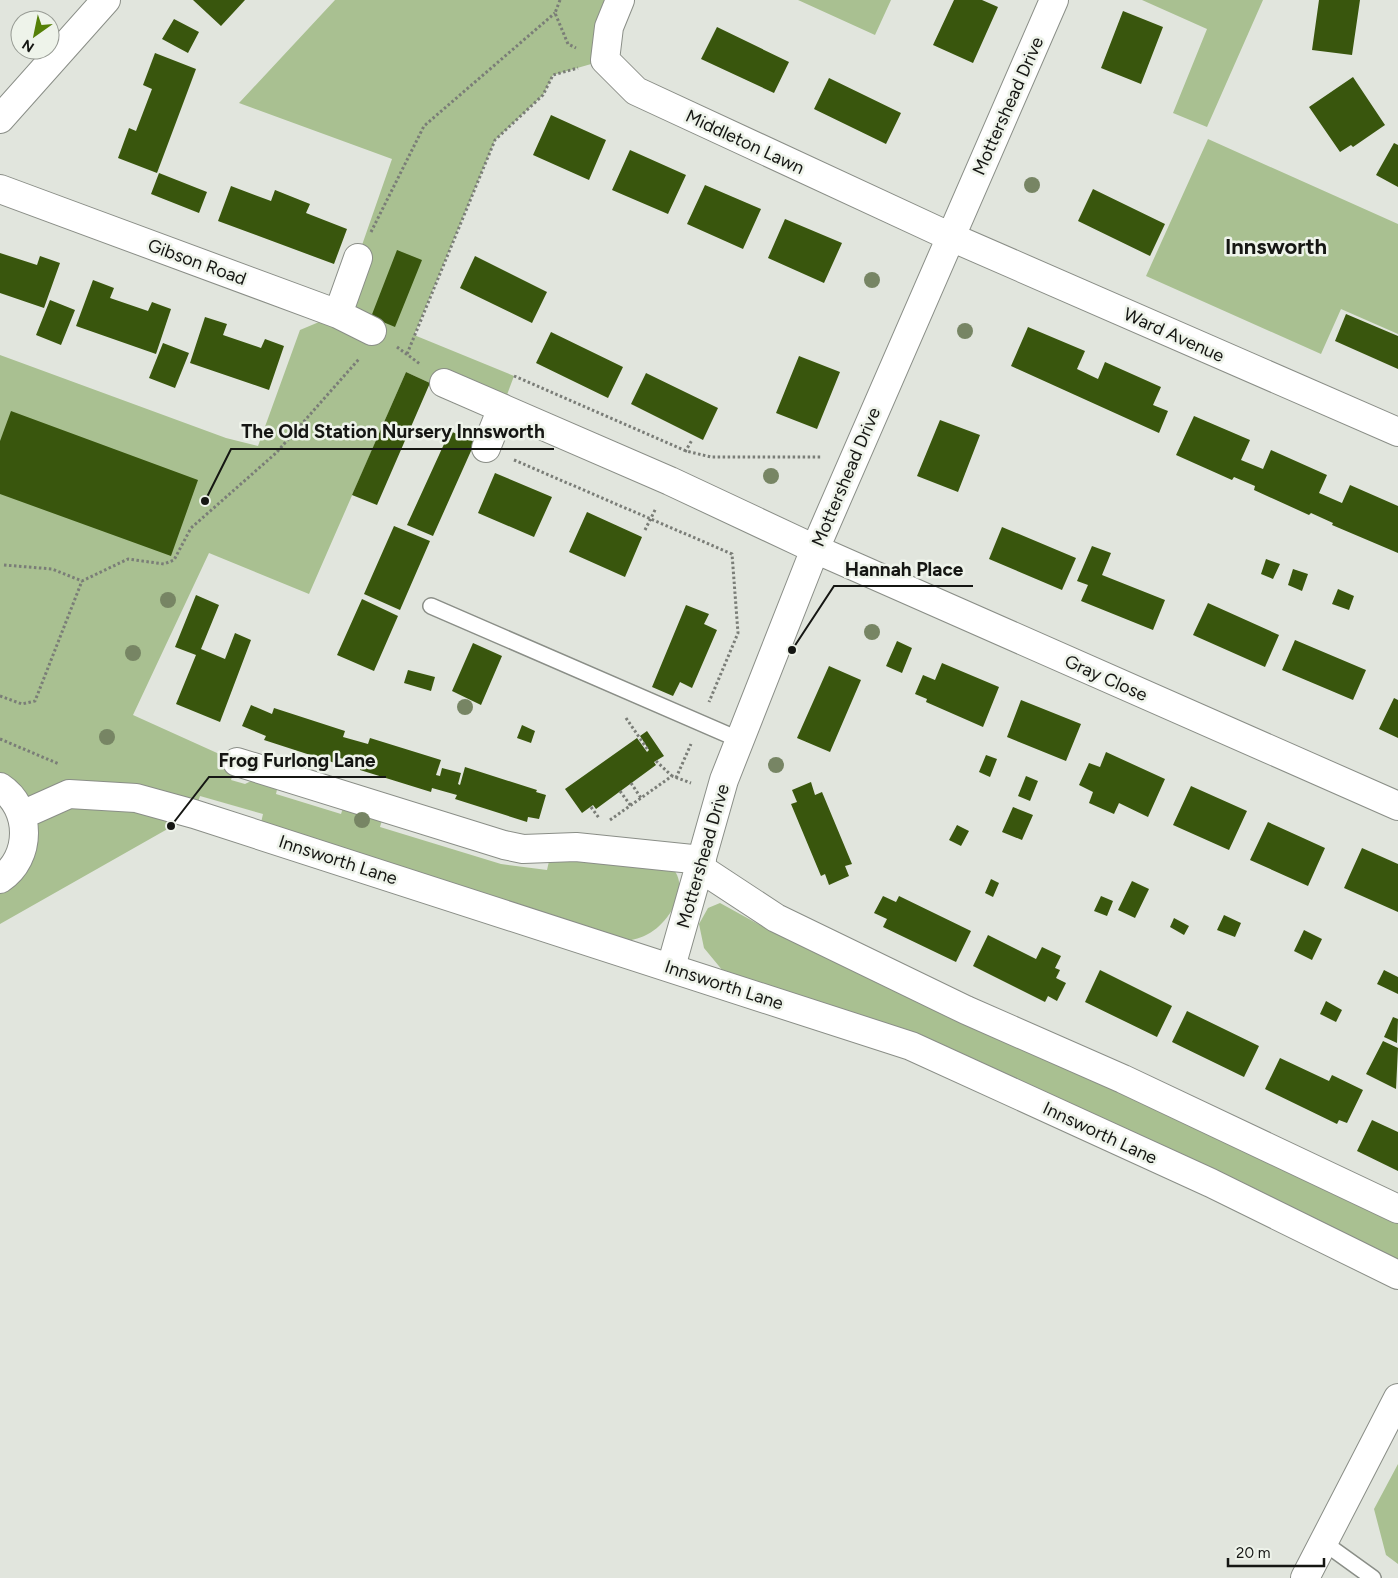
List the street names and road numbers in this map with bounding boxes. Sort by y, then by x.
street label: Mottershead Drive [968,33,1048,179]
street label: Middleton Lawn [682,105,808,179]
street label: Gibson Road [145,234,249,290]
street label: Ward Avenue [1120,303,1228,367]
street label: Mottershead Drive [807,404,885,550]
street label: Gray Close [1061,650,1151,706]
street label: Mottershead Drive [672,781,734,931]
street label: Innsworth Lane [276,830,400,890]
street label: Innsworth Lane [662,955,786,1015]
street label: Innsworth Lane [1039,1097,1161,1169]

